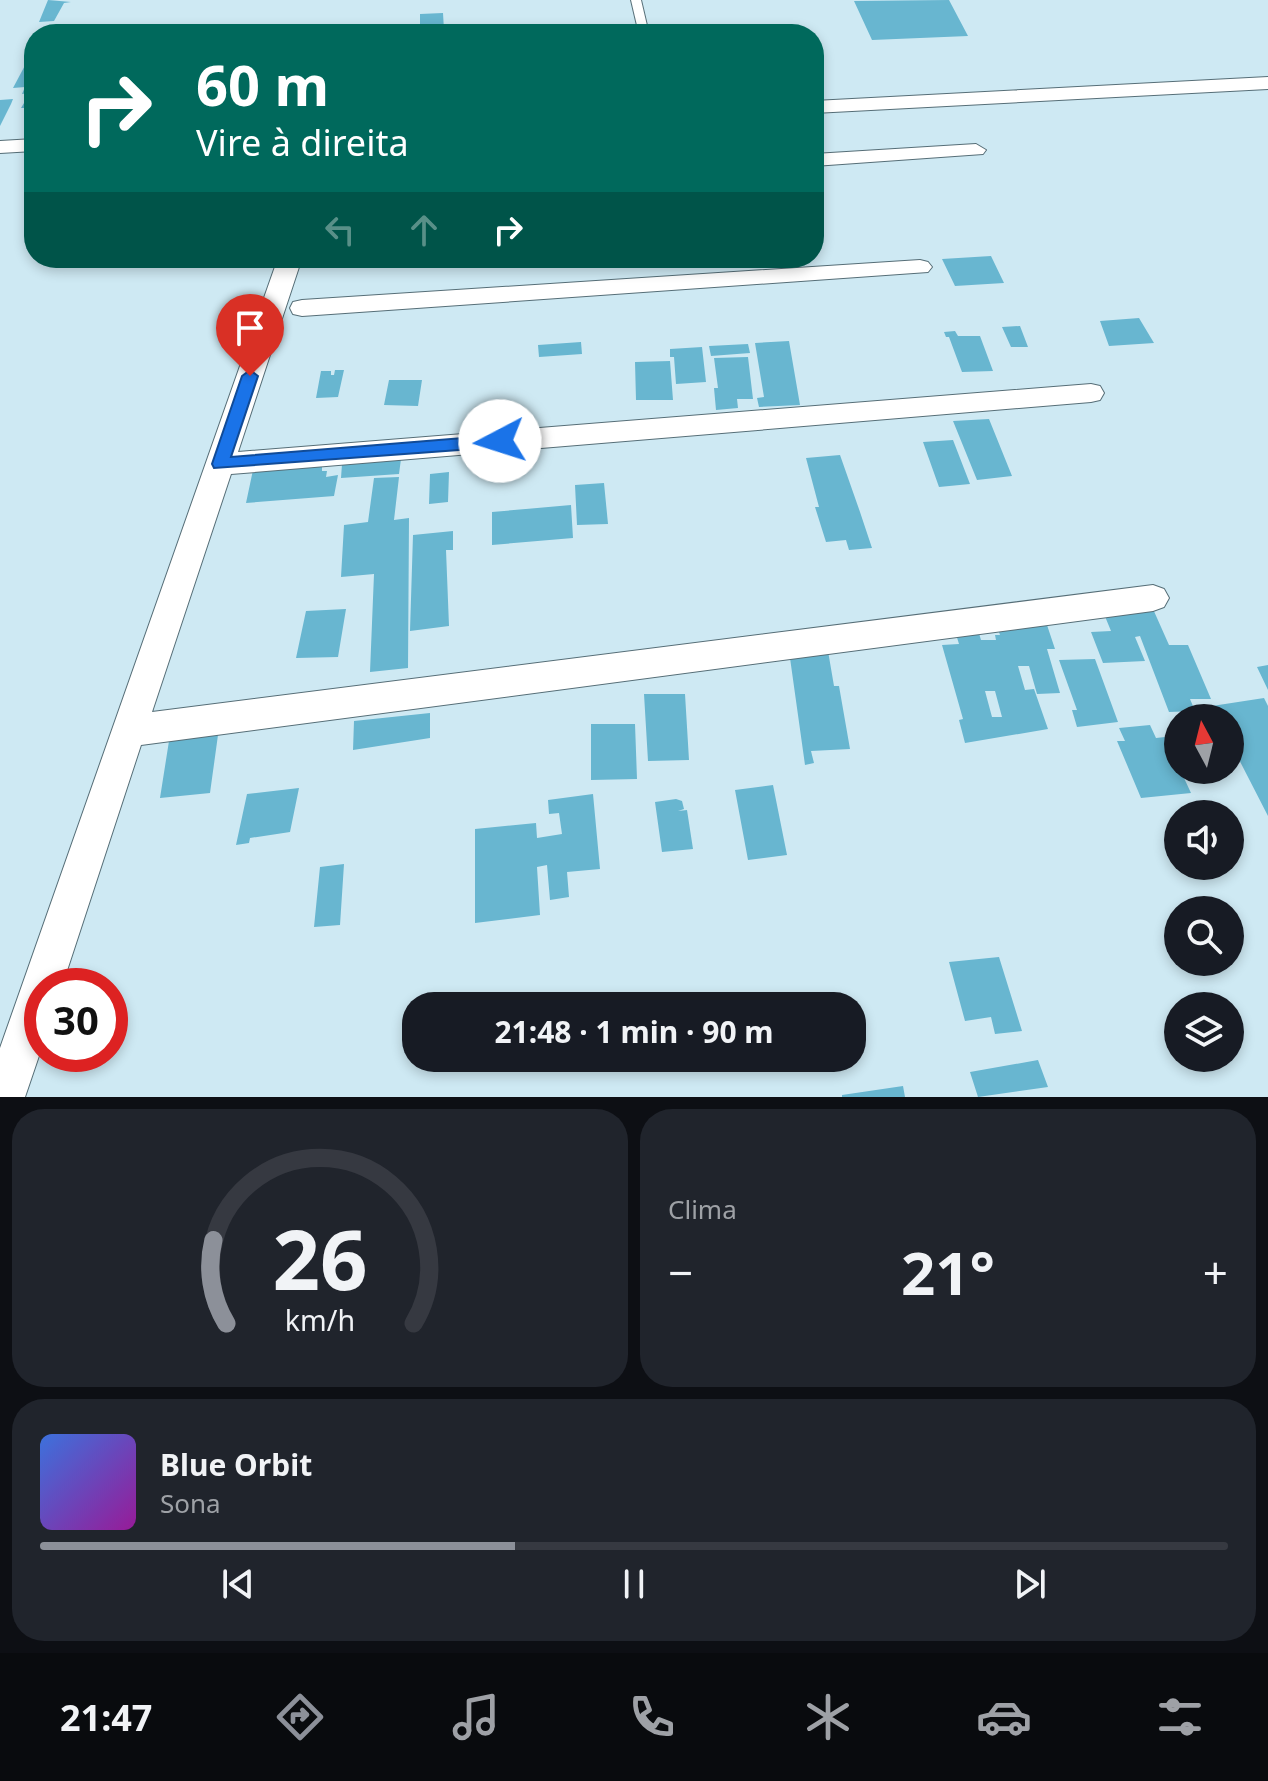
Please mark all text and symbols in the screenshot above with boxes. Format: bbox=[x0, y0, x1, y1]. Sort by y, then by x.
text: 60 m bbox=[196, 46, 329, 122]
icon: right bbox=[64, 56, 168, 160]
text: Vire à direita bbox=[196, 118, 409, 167]
icon: left bbox=[318, 208, 362, 252]
icon: ahead bbox=[402, 208, 446, 252]
icon: right bbox=[486, 208, 530, 252]
pin bbox=[216, 294, 284, 376]
icon: arrive bbox=[228, 306, 272, 350]
position arrow bbox=[458, 399, 542, 483]
north arrow bbox=[1164, 704, 1244, 784]
map controls bbox=[1164, 704, 1244, 1072]
button: sound bbox=[1164, 800, 1244, 880]
button: search bbox=[1164, 896, 1244, 976]
speed limit sign: 30 bbox=[24, 968, 128, 1072]
button: layers bbox=[1164, 992, 1244, 1072]
text: 21:48 · 1 min · 90 m bbox=[494, 1011, 774, 1052]
text: Clima bbox=[668, 1191, 737, 1227]
text: 26 bbox=[272, 1201, 368, 1314]
text: 21° bbox=[901, 1231, 995, 1313]
text: − bbox=[668, 1242, 693, 1302]
text: + bbox=[1203, 1242, 1228, 1302]
text: km/h bbox=[285, 1300, 355, 1339]
text: Blue Orbit bbox=[160, 1444, 312, 1485]
text: Sona bbox=[160, 1485, 221, 1521]
icon: previous bbox=[216, 1562, 260, 1606]
icon: pause bbox=[612, 1562, 656, 1606]
icon: next bbox=[1008, 1562, 1052, 1606]
icon: directions bbox=[272, 1689, 328, 1745]
icon: music bbox=[448, 1689, 504, 1745]
icon: phone bbox=[624, 1689, 680, 1745]
icon: climate bbox=[800, 1689, 856, 1745]
icon: car bbox=[976, 1689, 1032, 1745]
icon: filters bbox=[1152, 1689, 1208, 1745]
text: 21:47 bbox=[60, 1693, 152, 1742]

